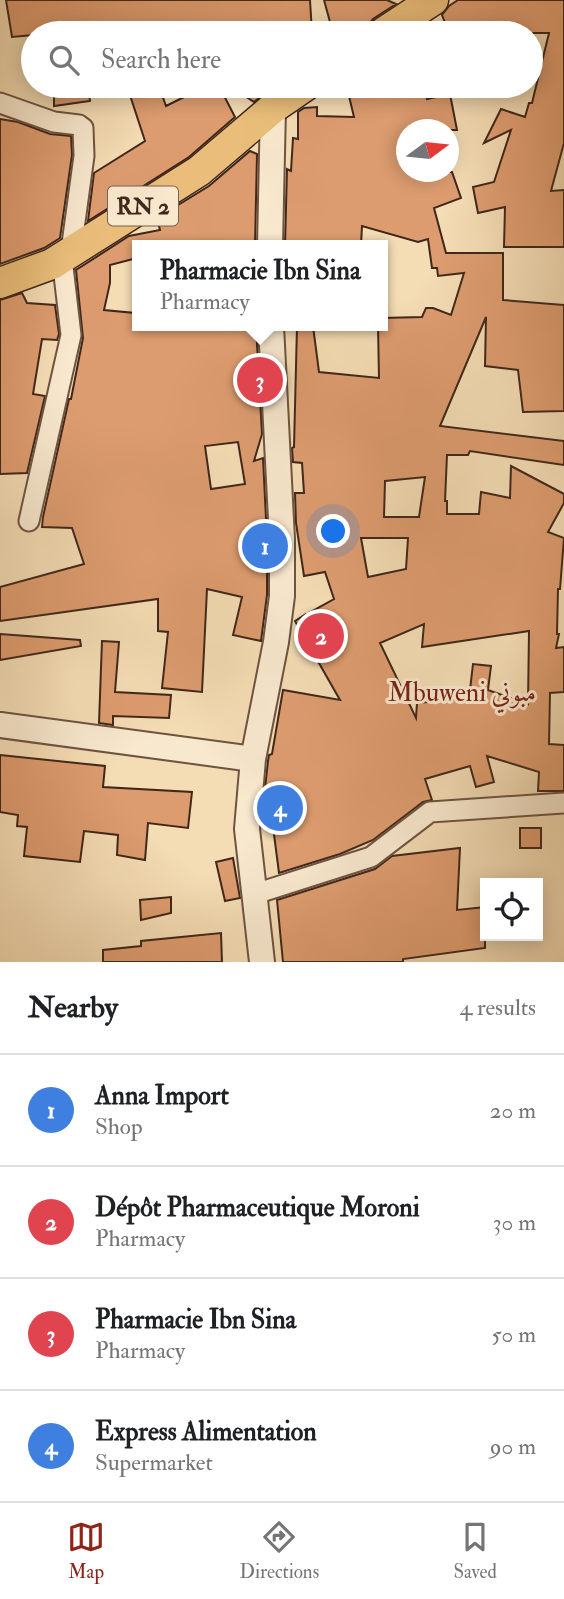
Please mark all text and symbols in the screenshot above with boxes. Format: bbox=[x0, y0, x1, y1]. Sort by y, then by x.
search box bbox=[21, 21, 543, 98]
icon: search bbox=[45, 41, 83, 79]
text: Search here bbox=[101, 44, 221, 76]
north arrow bbox=[396, 119, 459, 182]
road number: RN 2 bbox=[108, 186, 178, 226]
popup bbox=[132, 240, 388, 331]
text: Pharmacie Ibn Sina bbox=[159, 255, 361, 287]
text: Pharmacy bbox=[159, 287, 250, 316]
pin: 3 bbox=[237, 354, 283, 406]
your location bbox=[316, 514, 350, 548]
pin: 1 bbox=[242, 520, 288, 572]
pin: 2 bbox=[298, 610, 344, 662]
district label: Mbuweni مبوني bbox=[388, 677, 536, 714]
pin: 4 bbox=[257, 782, 303, 834]
map controls bbox=[480, 878, 543, 941]
button: locate bbox=[480, 878, 543, 941]
text: Nearby bbox=[28, 989, 118, 1026]
text: 4 results bbox=[460, 993, 536, 1022]
text: Anna Import bbox=[95, 1080, 229, 1112]
text: 1 bbox=[47, 1096, 55, 1125]
text: 20 m bbox=[490, 1096, 536, 1125]
text: Shop bbox=[95, 1112, 143, 1141]
text: Dépôt Pharmaceutique Moroni bbox=[95, 1192, 420, 1224]
text: 2 bbox=[45, 1208, 57, 1237]
text: 30 m bbox=[493, 1208, 536, 1237]
text: Pharmacy bbox=[95, 1224, 185, 1253]
text: Pharmacie Ibn Sina bbox=[95, 1304, 296, 1336]
text: 3 bbox=[47, 1320, 55, 1349]
text: 50 m bbox=[492, 1320, 536, 1349]
text: Pharmacy bbox=[95, 1336, 185, 1365]
text: Express Alimentation bbox=[95, 1416, 317, 1448]
text: 4 bbox=[45, 1432, 57, 1461]
text: 90 m bbox=[490, 1432, 536, 1461]
text: Supermarket bbox=[95, 1448, 213, 1477]
tab: Map bbox=[67, 1518, 105, 1584]
tab: Directions bbox=[239, 1518, 319, 1584]
tab: Saved bbox=[453, 1518, 497, 1584]

